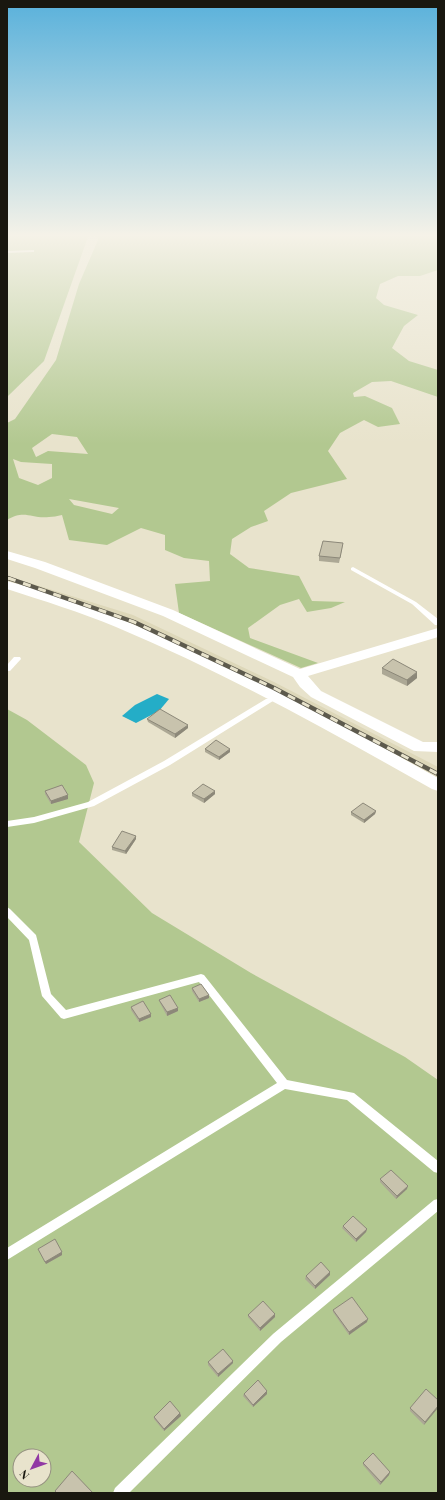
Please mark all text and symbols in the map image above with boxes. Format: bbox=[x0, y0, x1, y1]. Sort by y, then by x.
north arrow bbox=[12, 1448, 52, 1488]
text: N bbox=[16, 1467, 32, 1483]

